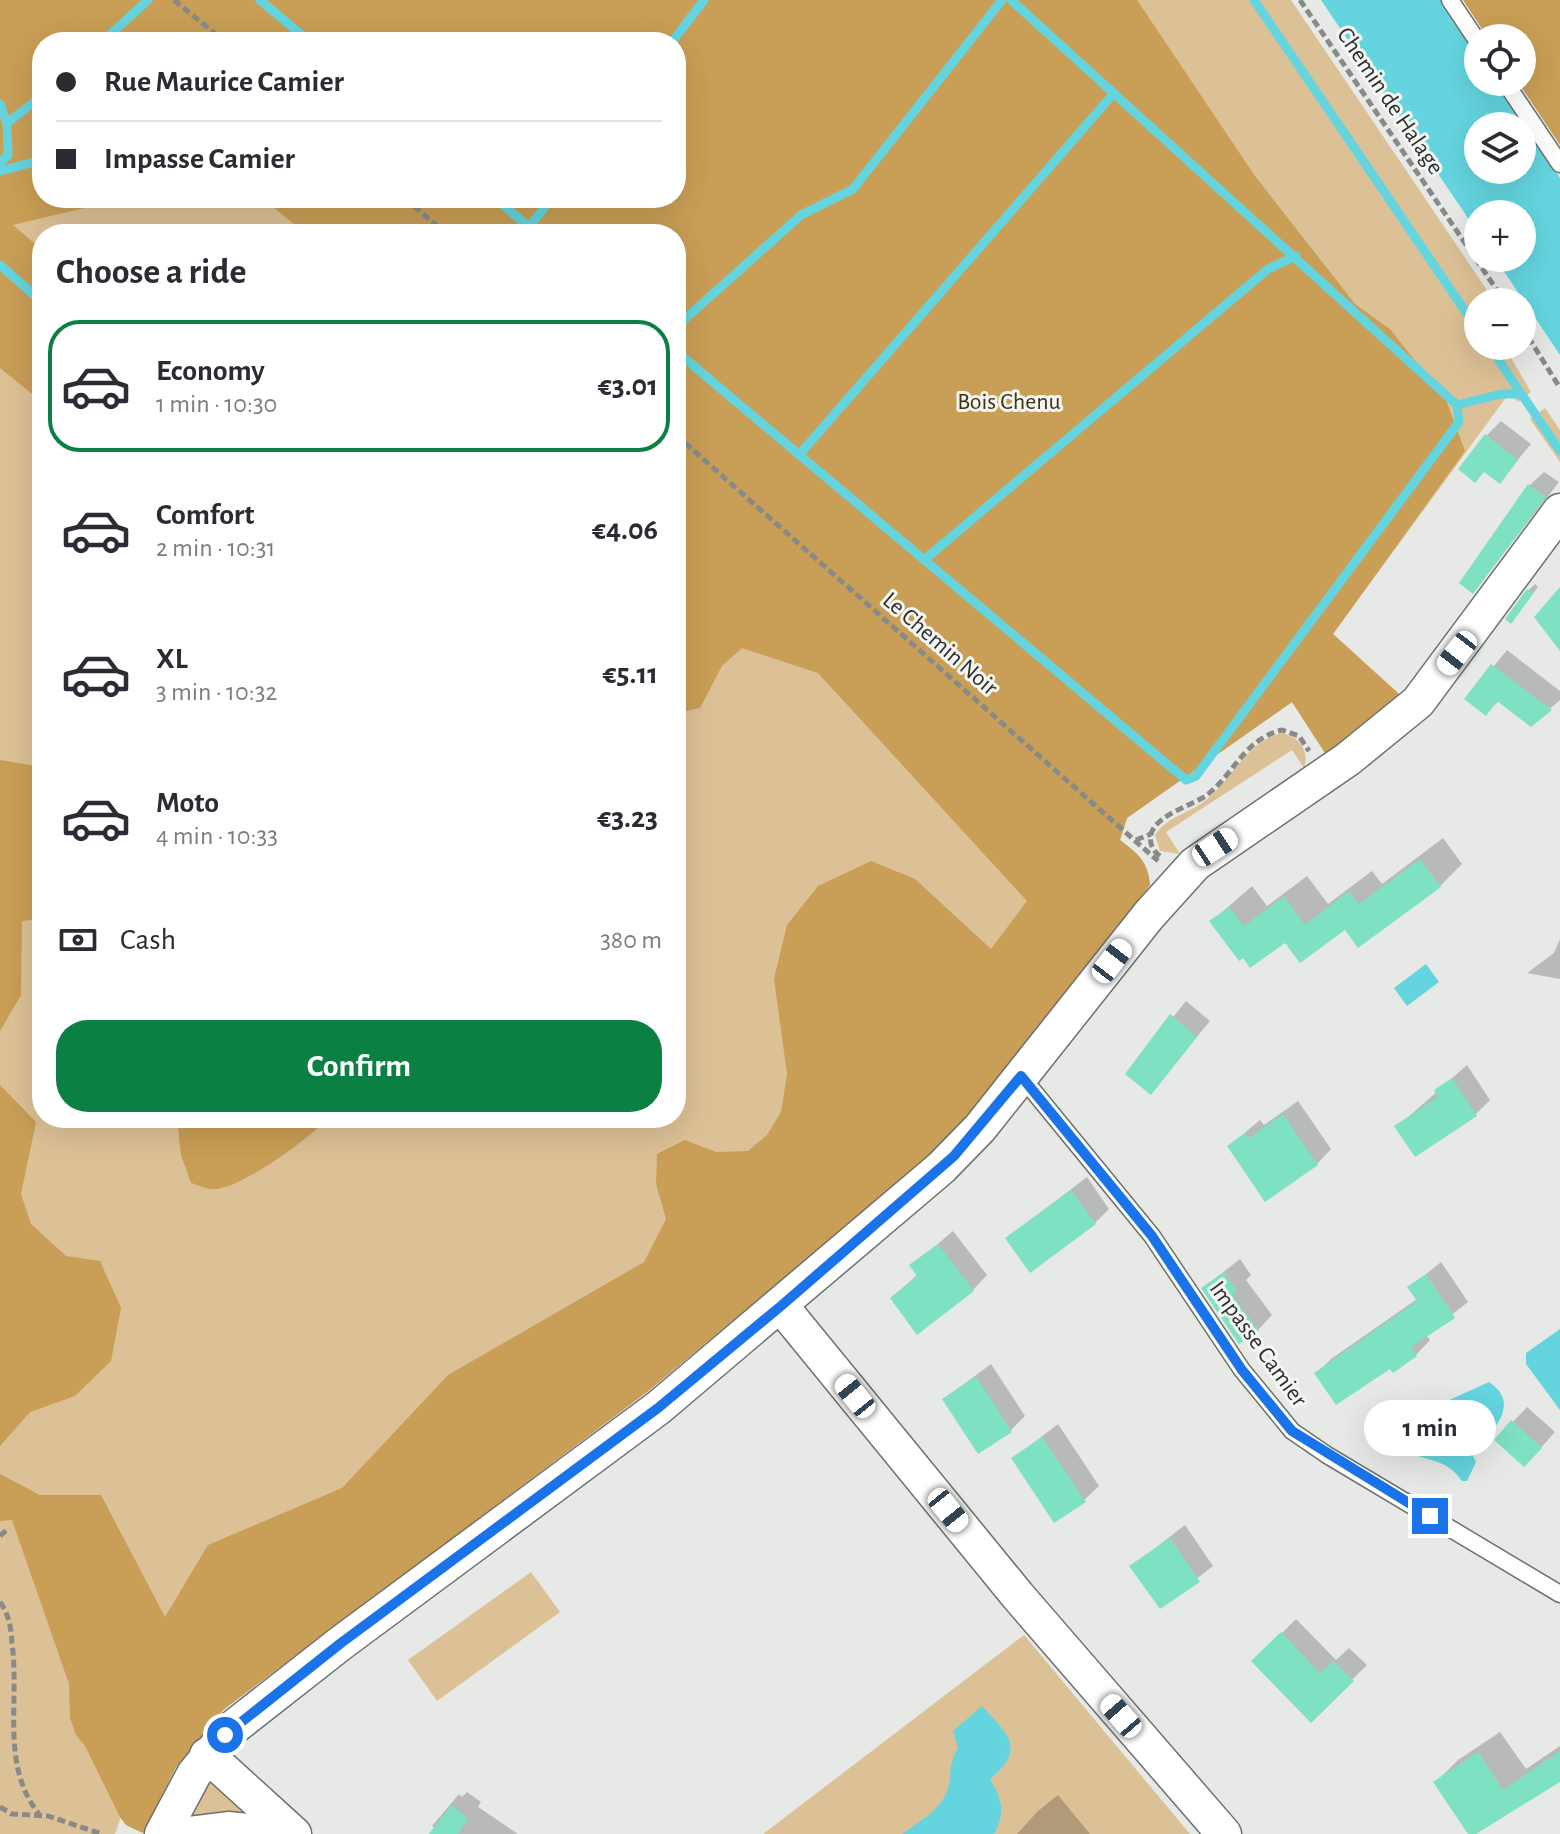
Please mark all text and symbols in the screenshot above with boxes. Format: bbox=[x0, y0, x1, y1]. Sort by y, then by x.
street label: Chemin de Halage bbox=[1332, 23, 1448, 179]
map controls bbox=[1464, 24, 1536, 360]
button: locate bbox=[1464, 24, 1536, 96]
text: Rue Maurice Camier bbox=[104, 67, 344, 97]
button: layers bbox=[1464, 112, 1536, 184]
text: Impasse Camier bbox=[104, 144, 295, 174]
button: + bbox=[1464, 200, 1536, 272]
text: Choose a ride bbox=[56, 254, 246, 290]
button: − bbox=[1464, 288, 1536, 360]
icon: car bbox=[60, 350, 132, 422]
text: Economy bbox=[156, 356, 265, 386]
text: €3.01 bbox=[598, 371, 658, 401]
park label: Bois Chenu bbox=[957, 390, 1061, 414]
text: 1 min · 10:30 bbox=[156, 391, 277, 417]
icon: car bbox=[60, 494, 132, 566]
text: Comfort bbox=[156, 500, 255, 530]
text: €4.06 bbox=[592, 515, 658, 545]
text: 2 min · 10:31 bbox=[156, 535, 275, 561]
street label: Le Chemin Noir bbox=[878, 588, 1002, 700]
car bbox=[1433, 627, 1481, 679]
icon: car bbox=[60, 638, 132, 710]
text: XL bbox=[156, 644, 188, 674]
text: €5.11 bbox=[603, 659, 658, 689]
text: 3 min · 10:32 bbox=[156, 679, 277, 705]
icon: car bbox=[60, 782, 132, 854]
text: Moto bbox=[156, 788, 219, 818]
text: €3.23 bbox=[597, 803, 658, 833]
text: 4 min · 10:33 bbox=[156, 823, 278, 849]
car bbox=[1188, 824, 1242, 870]
icon: cash bbox=[56, 918, 100, 962]
text: Cash bbox=[120, 925, 176, 955]
text: 380 m bbox=[600, 927, 662, 953]
car bbox=[1088, 935, 1136, 987]
button: Confirm bbox=[56, 1020, 662, 1112]
street label: Impasse Camier bbox=[1205, 1277, 1312, 1411]
car bbox=[831, 1370, 879, 1422]
callout: 1 min bbox=[1364, 1400, 1496, 1456]
text: 1 min bbox=[1403, 1415, 1457, 1441]
car bbox=[924, 1484, 972, 1536]
route end bbox=[1412, 1498, 1448, 1534]
car bbox=[1096, 1690, 1146, 1742]
route start bbox=[207, 1717, 243, 1753]

